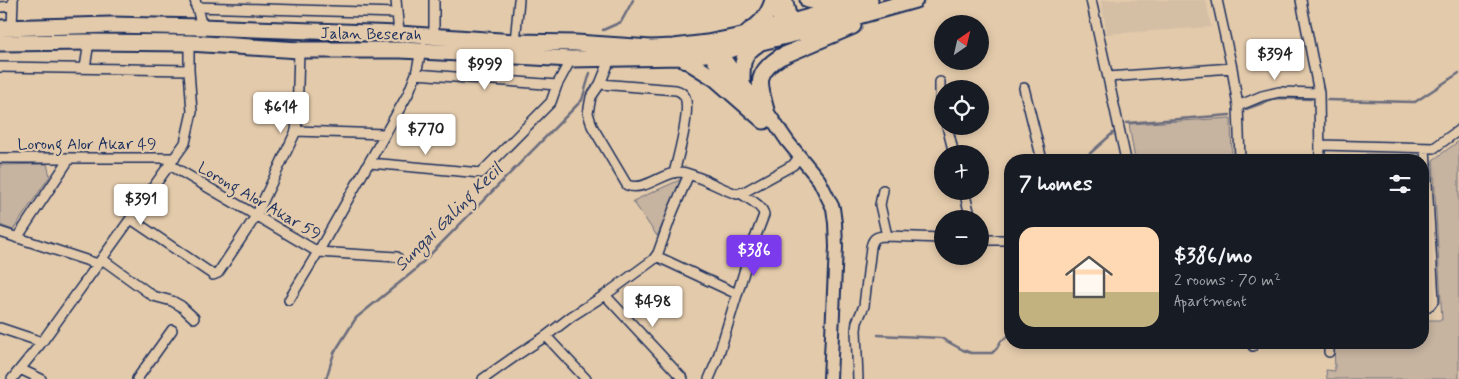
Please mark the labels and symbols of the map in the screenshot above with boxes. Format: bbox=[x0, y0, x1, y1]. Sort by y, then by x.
north arrow bbox=[934, 15, 989, 70]
street label: Jalan Beserah bbox=[320, 23, 422, 46]
pin: $394 bbox=[1245, 38, 1305, 81]
pin: $999 bbox=[455, 48, 515, 91]
pin: $614 bbox=[251, 92, 311, 134]
pin: $770 bbox=[396, 114, 456, 156]
street label: Lorong Alor Akar 49 bbox=[18, 134, 156, 156]
street label: Lorong Alor Akar 59 bbox=[193, 157, 325, 246]
water label: Sungai Galing Kecil bbox=[389, 157, 511, 278]
pin: $391 bbox=[111, 184, 171, 226]
pin: $386 bbox=[724, 234, 784, 277]
pin: $498 bbox=[623, 286, 683, 328]

